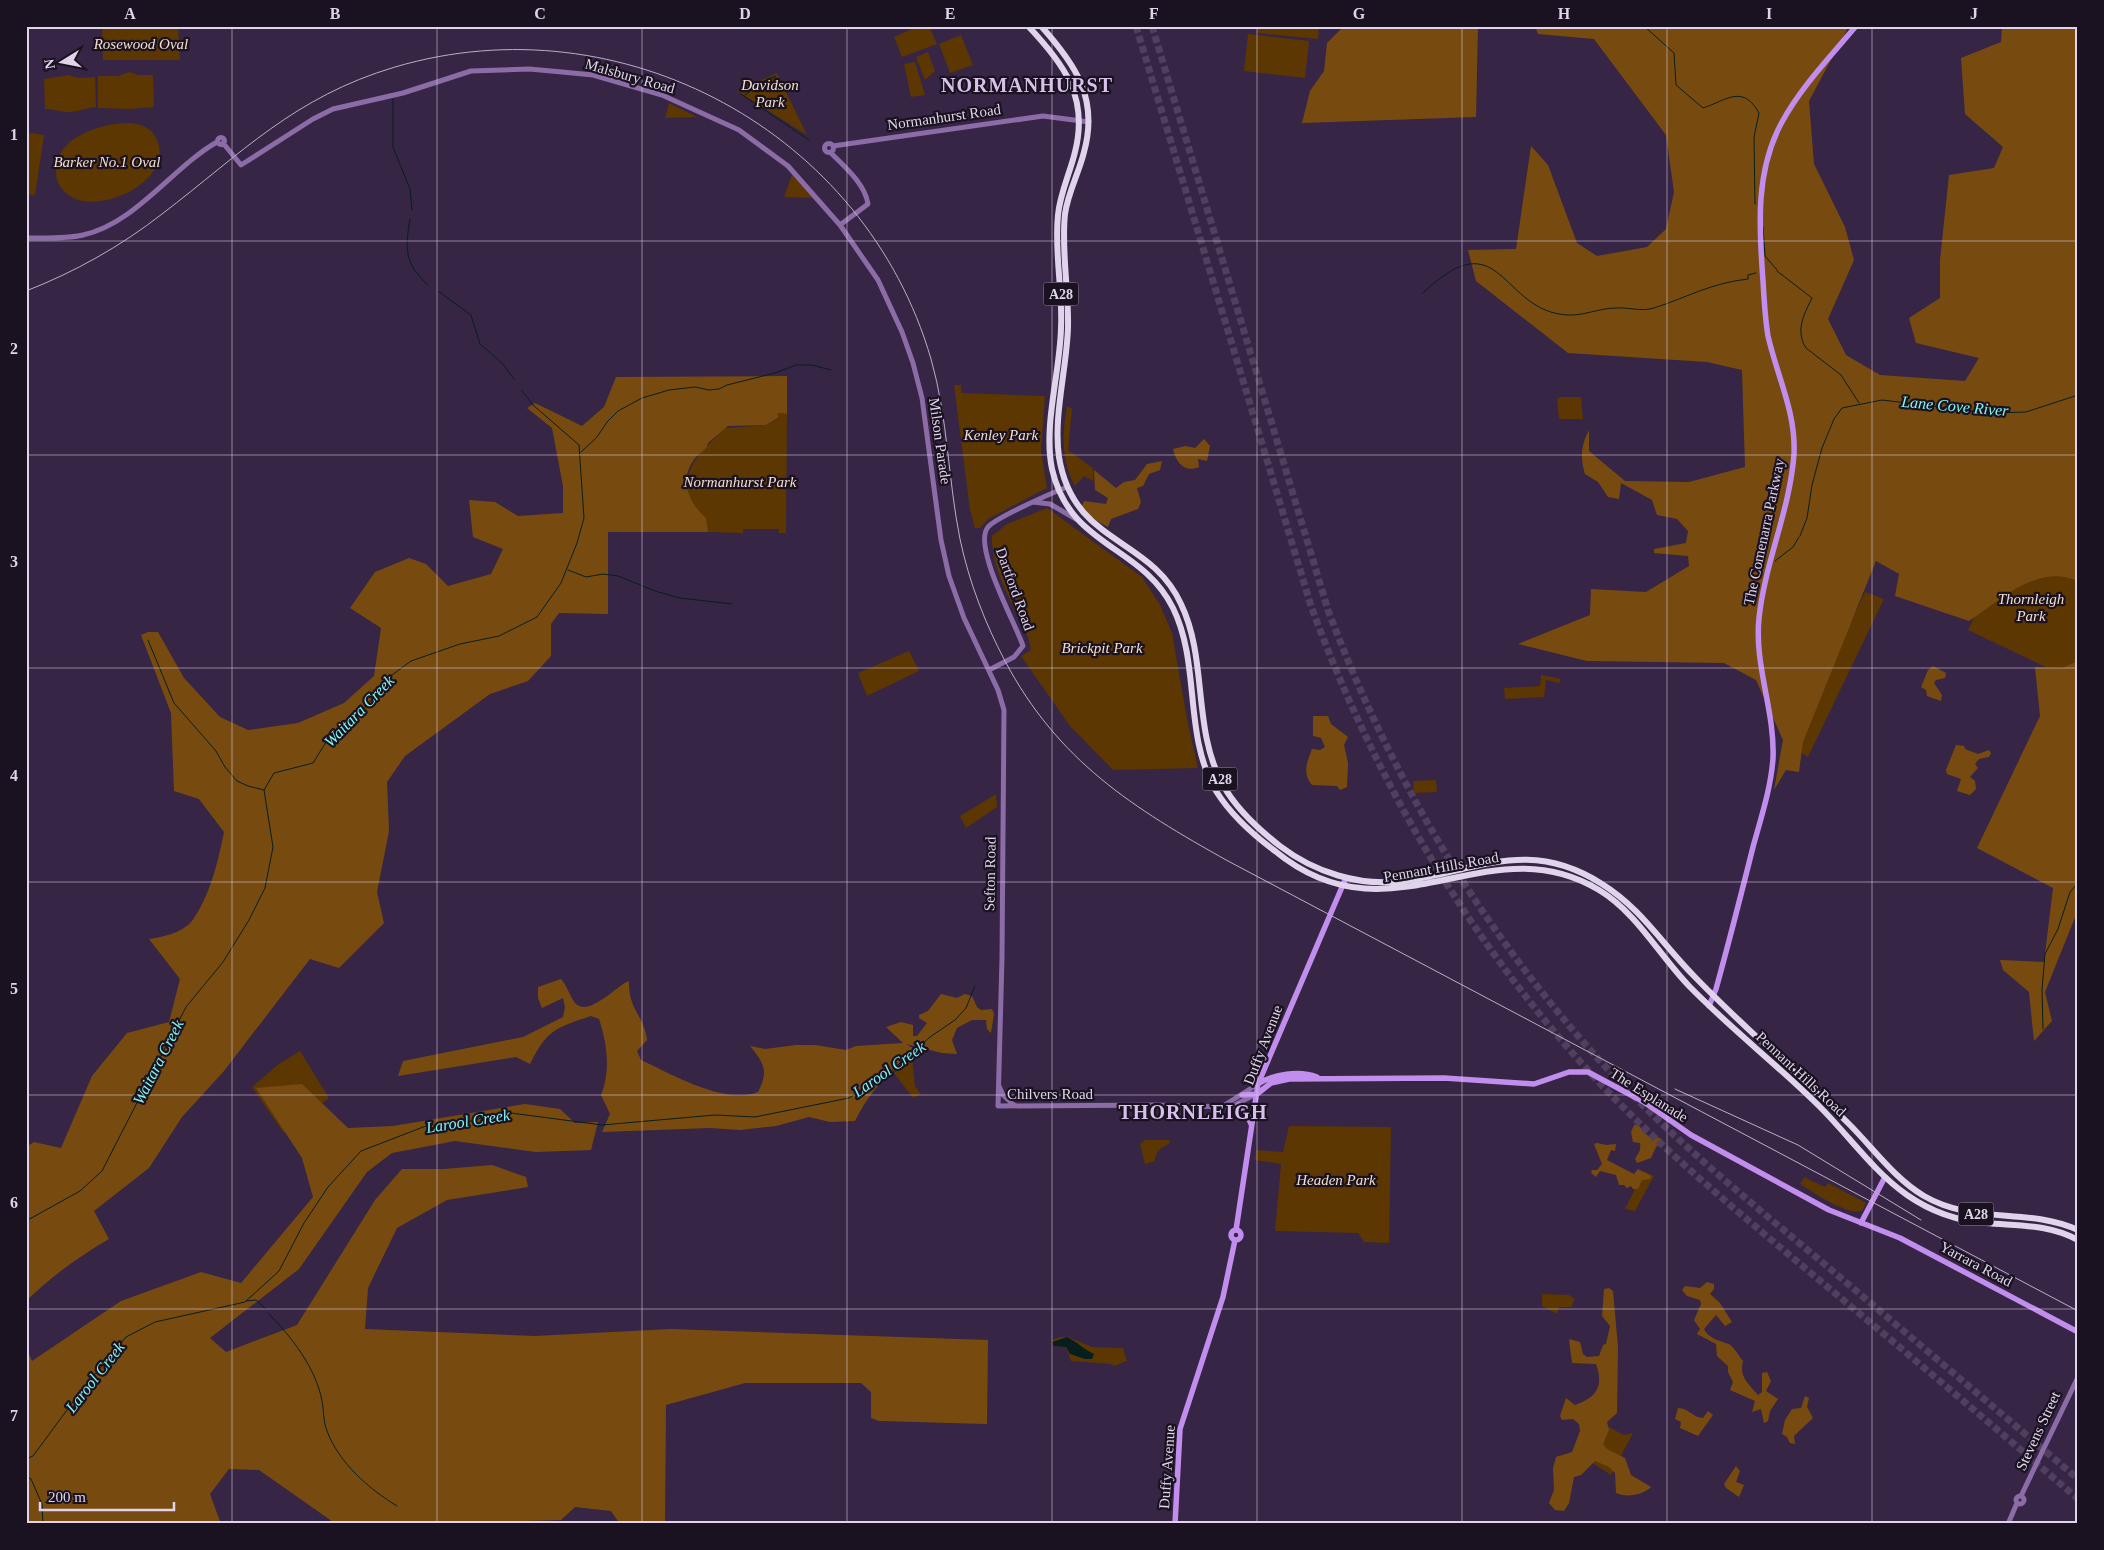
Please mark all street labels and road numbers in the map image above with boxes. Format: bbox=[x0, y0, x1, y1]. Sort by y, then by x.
street label: Malsbury Road bbox=[583, 56, 677, 97]
street label: Normanhurst Road bbox=[886, 101, 1002, 133]
road number: A28 bbox=[1044, 282, 1078, 306]
street label: Milson Parade bbox=[926, 397, 954, 486]
street label: The Comenarra Parkway bbox=[1741, 457, 1788, 607]
street label: Dartford Road bbox=[993, 545, 1038, 633]
road number: A28 bbox=[1202, 768, 1238, 791]
street label: Sefton Road bbox=[981, 836, 999, 911]
street label: Pennant Hills Road bbox=[1382, 849, 1500, 885]
street label: Duffy Avenue bbox=[1240, 1003, 1286, 1087]
street label: Pennant Hills Road bbox=[1753, 1028, 1849, 1120]
street label: The Esplanade bbox=[1607, 1065, 1691, 1125]
street label: Chilvers Road bbox=[1007, 1086, 1094, 1102]
road number: A28 bbox=[1958, 1202, 1994, 1226]
street label: Yarrara Road bbox=[1937, 1238, 2015, 1290]
street label: Stevens Street bbox=[2013, 1388, 2064, 1473]
street label: Duffy Avenue bbox=[1156, 1424, 1178, 1509]

